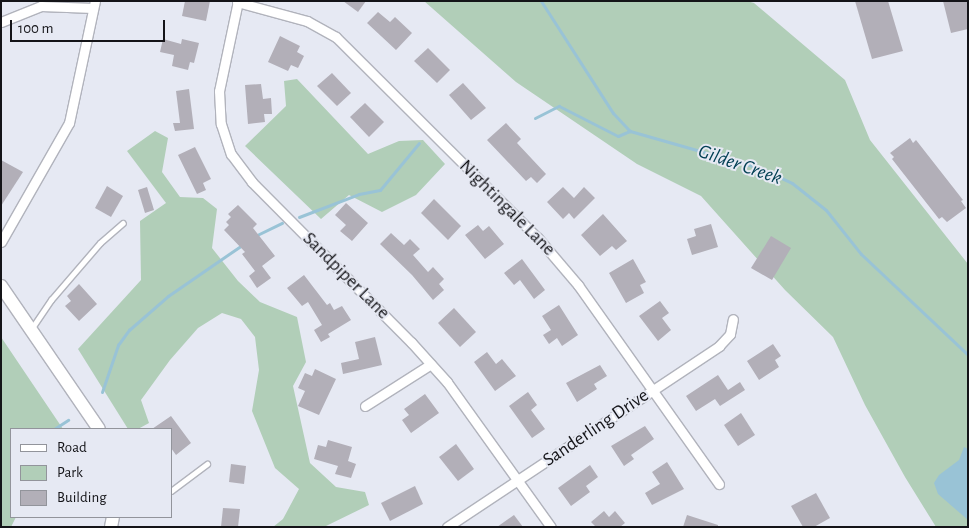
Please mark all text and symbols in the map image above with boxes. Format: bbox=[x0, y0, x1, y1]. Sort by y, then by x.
scale bar bbox=[12, 10, 168, 42]
text: 100 m bbox=[18, 21, 53, 36]
water label: Gilder Creek bbox=[695, 139, 785, 191]
street label: Nightingale Lane bbox=[454, 155, 560, 261]
street label: Sandpiper Lane bbox=[298, 228, 394, 324]
street label: Sanderling Drive bbox=[539, 384, 653, 472]
legend bbox=[10, 428, 172, 518]
text: Road bbox=[57, 440, 87, 455]
text: Park bbox=[57, 465, 83, 480]
text: Building bbox=[57, 490, 107, 505]

